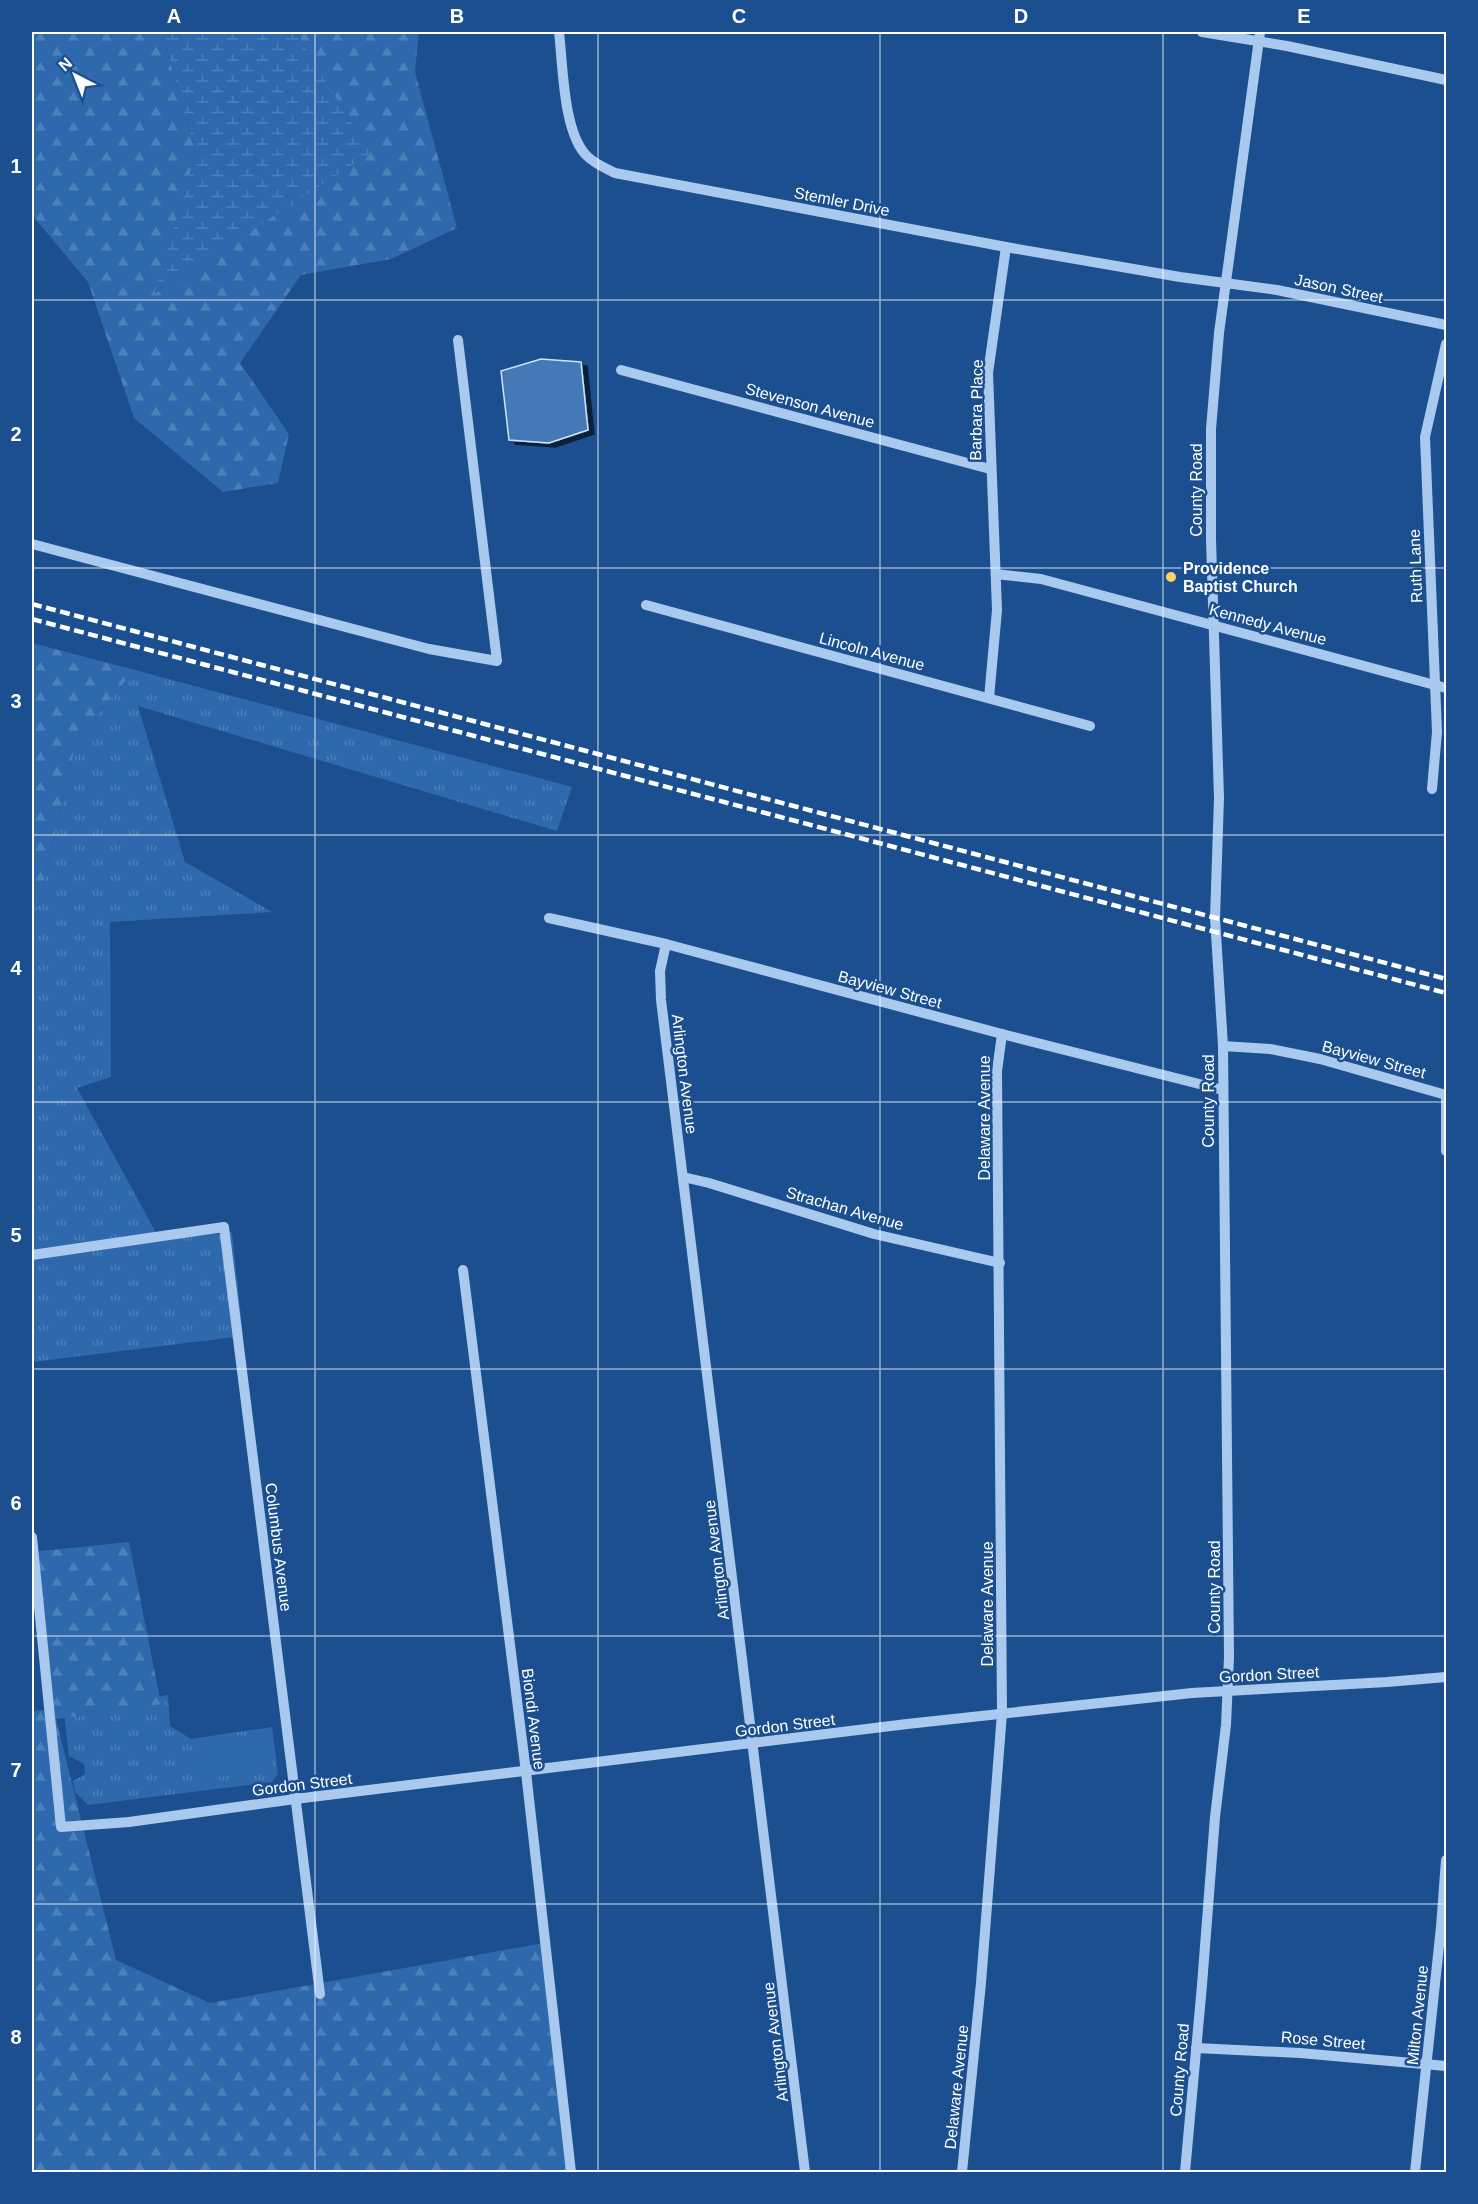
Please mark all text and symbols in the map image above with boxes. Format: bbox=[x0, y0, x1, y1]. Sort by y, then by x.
text: A bbox=[167, 5, 181, 27]
text: B bbox=[450, 5, 464, 27]
text: C bbox=[732, 5, 746, 27]
text: D bbox=[1014, 5, 1028, 27]
text: E bbox=[1297, 5, 1311, 27]
north arrow bbox=[45, 45, 105, 105]
text: N bbox=[55, 54, 75, 74]
text: 1 bbox=[10, 155, 22, 177]
street label: Stemler Drive bbox=[793, 184, 891, 219]
street label: Jason Street bbox=[1293, 271, 1385, 306]
street label: Barbara Place bbox=[967, 359, 986, 461]
street label: Stevenson Avenue bbox=[743, 380, 876, 431]
text: 2 bbox=[10, 423, 22, 445]
street label: County Road bbox=[1188, 443, 1205, 537]
street label: Ruth Lane bbox=[1406, 529, 1425, 603]
place label: Providence Baptist Church bbox=[1183, 560, 1298, 595]
marker: Providence Baptist Church bbox=[1164, 570, 1178, 584]
street label: Kennedy Avenue bbox=[1207, 601, 1328, 648]
street label: Lincoln Avenue bbox=[817, 629, 926, 674]
text: 3 bbox=[10, 690, 22, 712]
text: 4 bbox=[10, 957, 22, 979]
street label: Bayview Street bbox=[836, 967, 944, 1012]
street label: Arlington Avenue bbox=[669, 1013, 700, 1135]
street label: Bayview Street bbox=[1320, 1037, 1428, 1082]
street label: County Road bbox=[1200, 1054, 1217, 1148]
street label: Delaware Avenue bbox=[976, 1055, 993, 1181]
street label: Strachan Avenue bbox=[784, 1184, 906, 1233]
text: 5 bbox=[10, 1224, 22, 1246]
street label: Columbus Avenue bbox=[262, 1482, 295, 1612]
text: 6 bbox=[10, 1492, 22, 1514]
street label: Arlington Avenue bbox=[701, 1499, 732, 1621]
street label: County Road bbox=[1206, 1540, 1223, 1634]
street label: Delaware Avenue bbox=[979, 1541, 996, 1667]
street label: Gordon Street bbox=[1218, 1663, 1320, 1686]
street label: Biondi Avenue bbox=[519, 1667, 548, 1771]
street label: Gordon Street bbox=[734, 1711, 837, 1740]
text: 7 bbox=[10, 1759, 22, 1781]
street label: Gordon Street bbox=[251, 1770, 354, 1799]
street label: Milton Avenue bbox=[1404, 1964, 1431, 2066]
street label: Arlington Avenue bbox=[760, 1981, 791, 2103]
street label: County Road bbox=[1167, 2023, 1192, 2117]
street label: Delaware Avenue bbox=[942, 2024, 972, 2150]
text: 8 bbox=[10, 2026, 22, 2048]
street label: Rose Street bbox=[1280, 2028, 1366, 2053]

